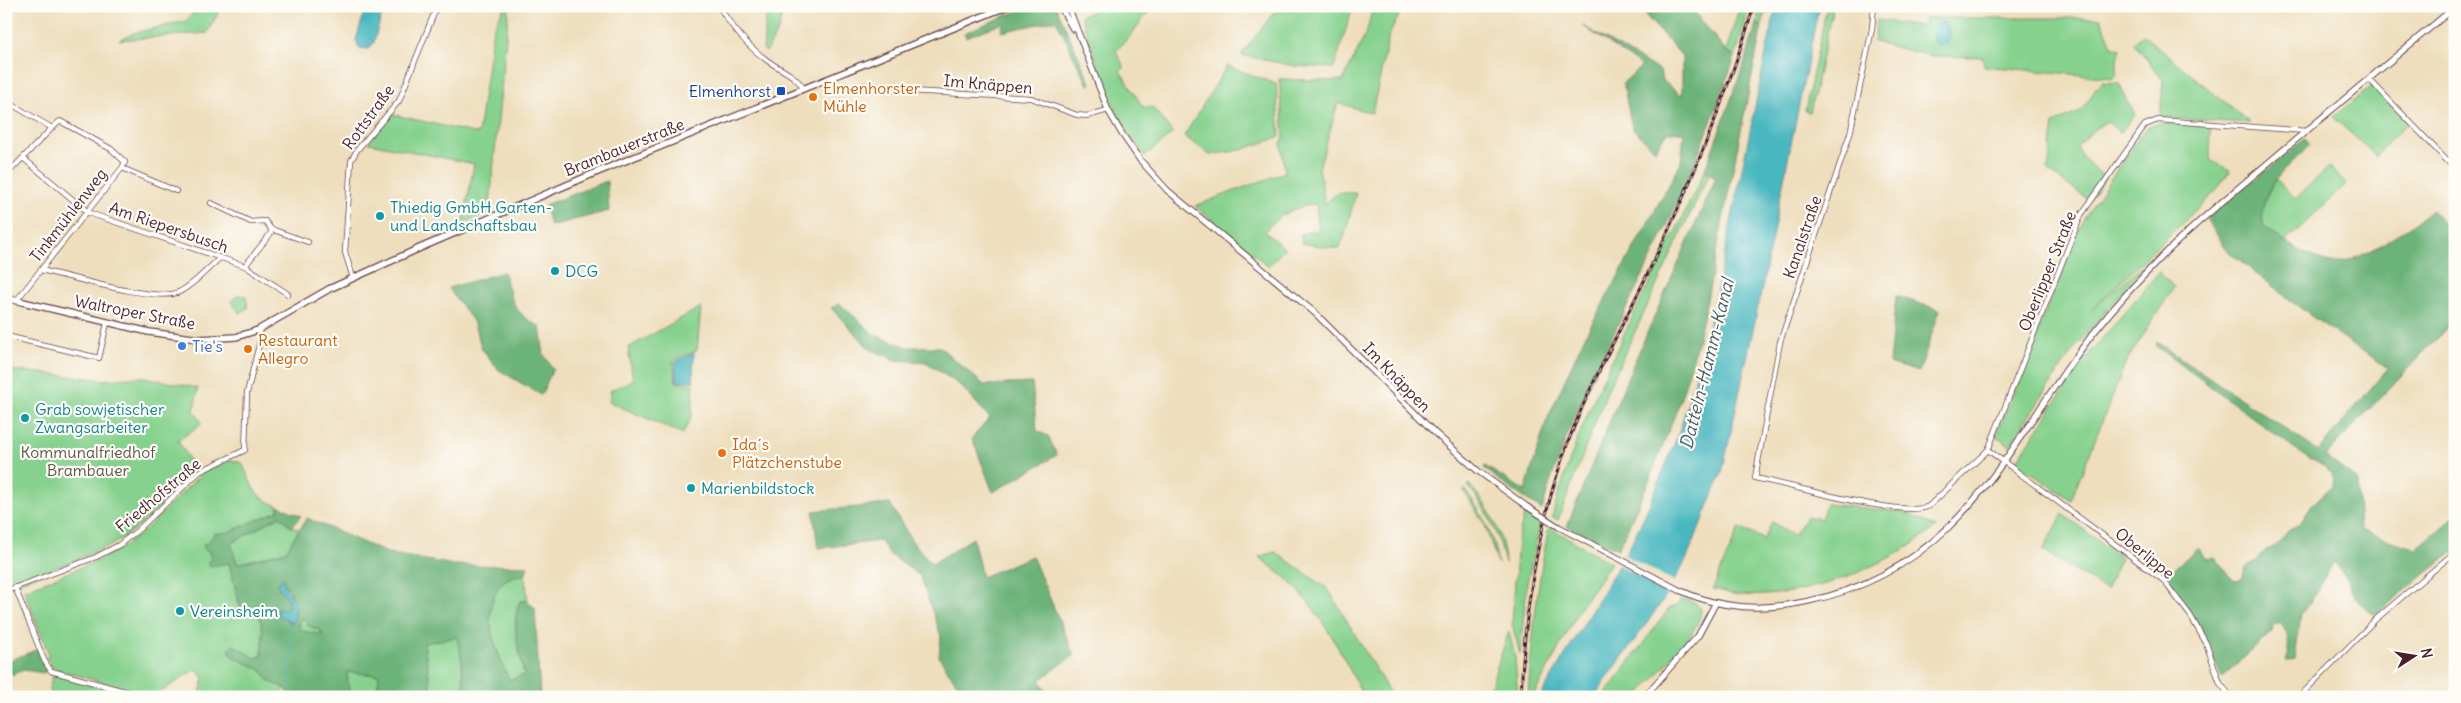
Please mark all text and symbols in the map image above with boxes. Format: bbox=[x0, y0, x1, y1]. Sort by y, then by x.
street label: Im Knäppen bbox=[943, 70, 1033, 98]
place label: Elmenhorster Mühle bbox=[823, 78, 921, 116]
street label: Rottstraße bbox=[338, 81, 398, 153]
place label: Elmenhorst bbox=[689, 81, 772, 101]
marker: Elmenhorst bbox=[775, 85, 787, 97]
marker: Elmenhorster Mühle bbox=[807, 91, 819, 103]
street label: Brambauerstraße bbox=[561, 114, 687, 180]
street label: Tinkmühlenweg bbox=[25, 164, 111, 266]
street label: Kanalstraße bbox=[1778, 193, 1826, 281]
street label: Am Riepersbusch bbox=[107, 197, 231, 257]
place label: Thiedig GmbH Garten- und Landschaftsbau bbox=[390, 197, 552, 235]
street label: Oberlipper Straße bbox=[2014, 208, 2080, 334]
marker: Thiedig GmbH Garten- und Landschaftsbau bbox=[374, 210, 386, 222]
place label: DCG bbox=[565, 261, 598, 281]
marker: DCG bbox=[549, 265, 561, 277]
water label: Datteln-Hamm-Kanal bbox=[1674, 273, 1740, 452]
street label: Waltroper Straße bbox=[73, 291, 197, 333]
place label: Restaurant Allegro bbox=[258, 330, 338, 368]
place label: Tie's bbox=[192, 336, 223, 356]
street label: Im Knäppen bbox=[1359, 338, 1435, 416]
marker: Tie's bbox=[176, 340, 188, 352]
marker: Restaurant Allegro bbox=[242, 343, 254, 355]
place label: Grab sowjetischer Zwangsarbeiter bbox=[35, 399, 165, 437]
marker: Grab sowjetischer Zwangsarbeiter bbox=[19, 412, 31, 424]
place label: Ida´s Plätzchenstube bbox=[732, 434, 842, 472]
park label: Kommunalfriedhof Brambauer bbox=[21, 442, 156, 480]
marker: Ida´s Plätzchenstube bbox=[716, 447, 728, 459]
street label: Friedhofstraße bbox=[111, 453, 205, 537]
place label: Marienbildstock bbox=[701, 478, 814, 498]
marker: Marienbildstock bbox=[685, 482, 697, 494]
street label: Oberlippe bbox=[2111, 523, 2179, 583]
place label: Vereinsheim bbox=[190, 601, 278, 621]
marker: Vereinsheim bbox=[174, 605, 186, 617]
north arrow bbox=[2388, 630, 2438, 680]
text: N bbox=[2417, 647, 2437, 660]

